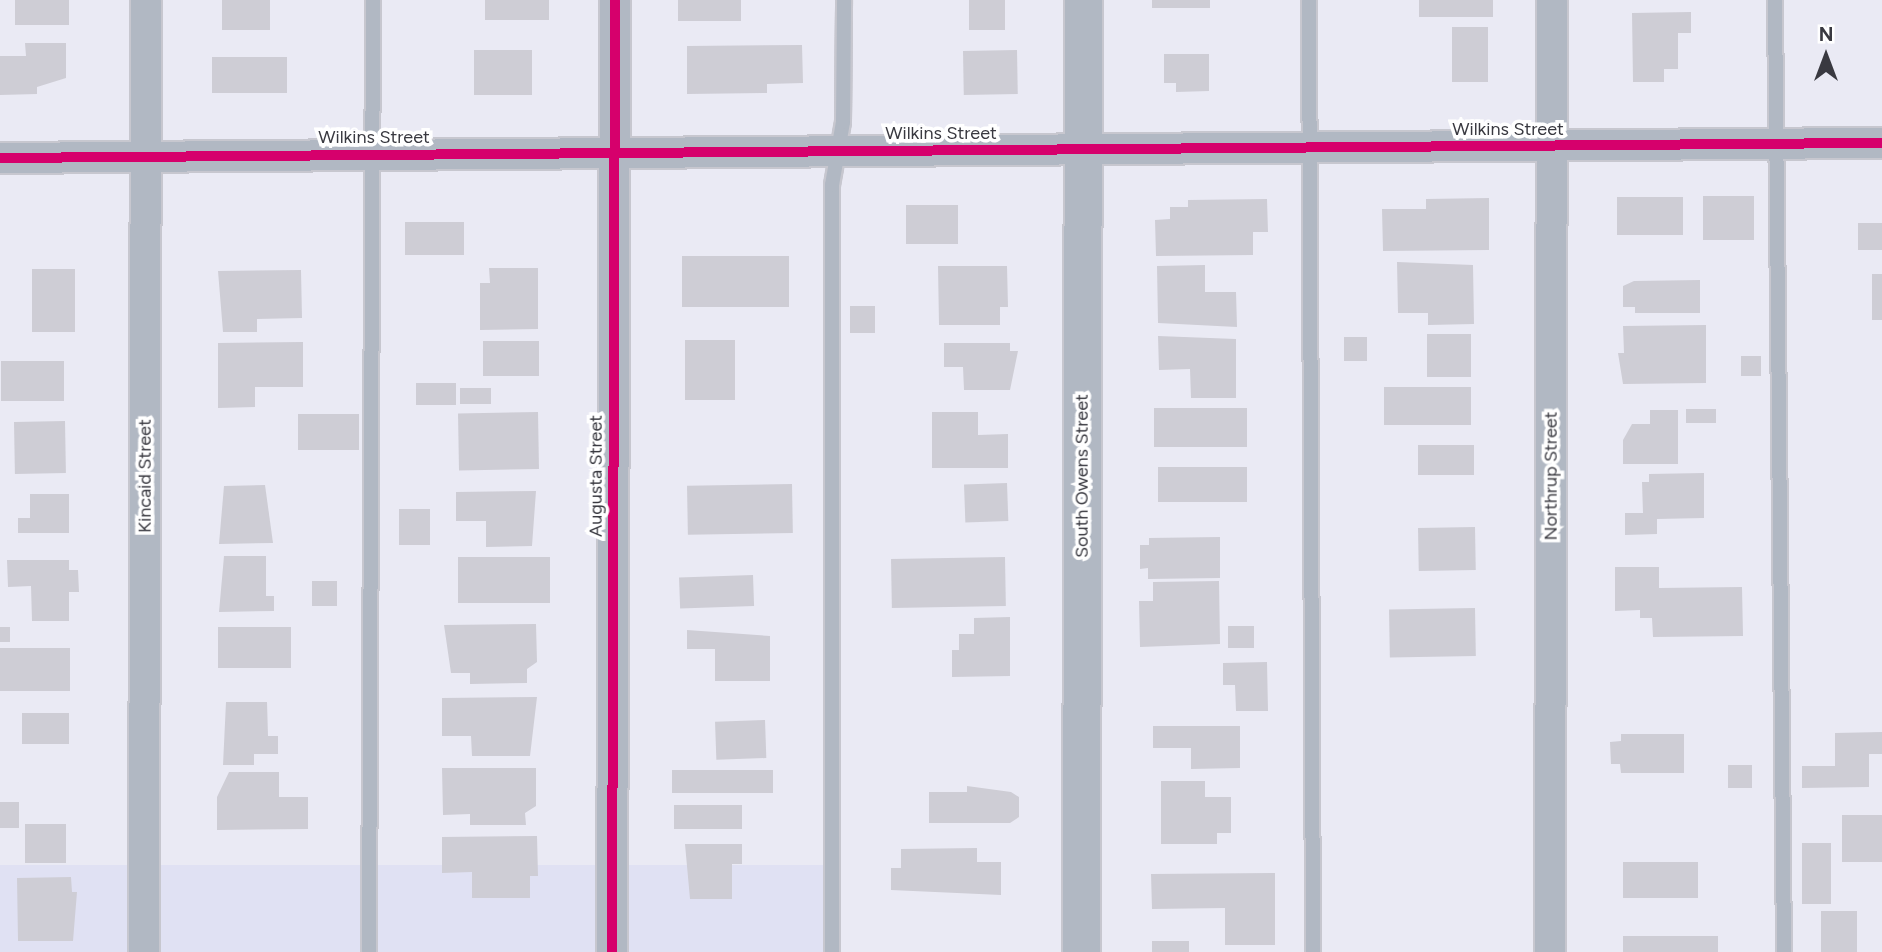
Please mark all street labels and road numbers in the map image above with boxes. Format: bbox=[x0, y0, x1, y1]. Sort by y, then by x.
street label: Wilkins Street bbox=[1452, 118, 1564, 140]
street label: Wilkins Street bbox=[885, 122, 997, 144]
street label: Wilkins Street bbox=[318, 126, 430, 148]
street label: South Owens Street bbox=[1071, 394, 1093, 558]
street label: Northrup Street bbox=[1540, 412, 1562, 540]
street label: Augusta Street bbox=[585, 415, 607, 537]
street label: Kincaid Street bbox=[134, 419, 156, 533]

